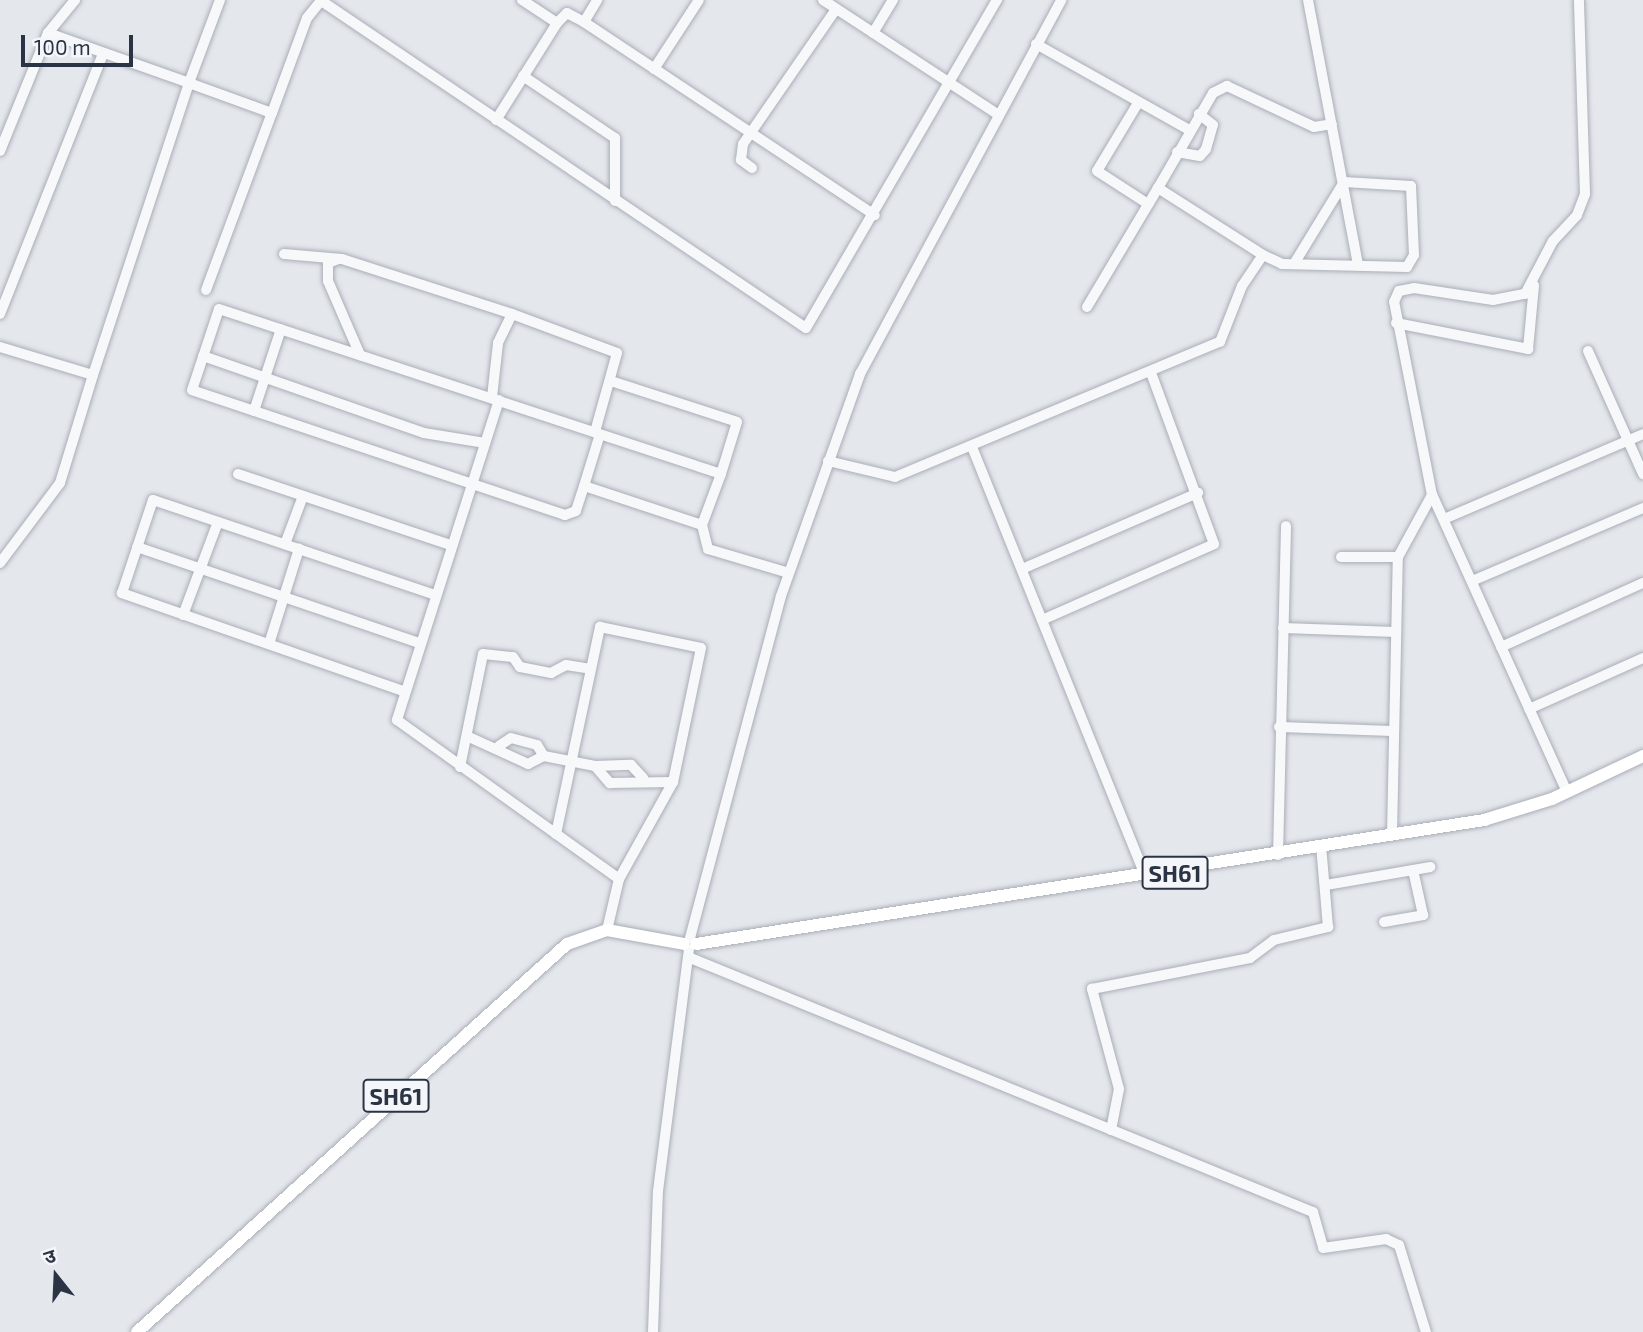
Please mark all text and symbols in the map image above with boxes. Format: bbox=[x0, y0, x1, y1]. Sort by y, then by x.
scale bar bbox=[24, 21, 136, 65]
text: 100 m bbox=[34, 34, 91, 59]
road number: SH61 bbox=[1140, 853, 1210, 892]
road number: SH61 bbox=[361, 1077, 431, 1116]
north arrow bbox=[21, 1241, 91, 1311]
text: उ bbox=[41, 1243, 58, 1268]

